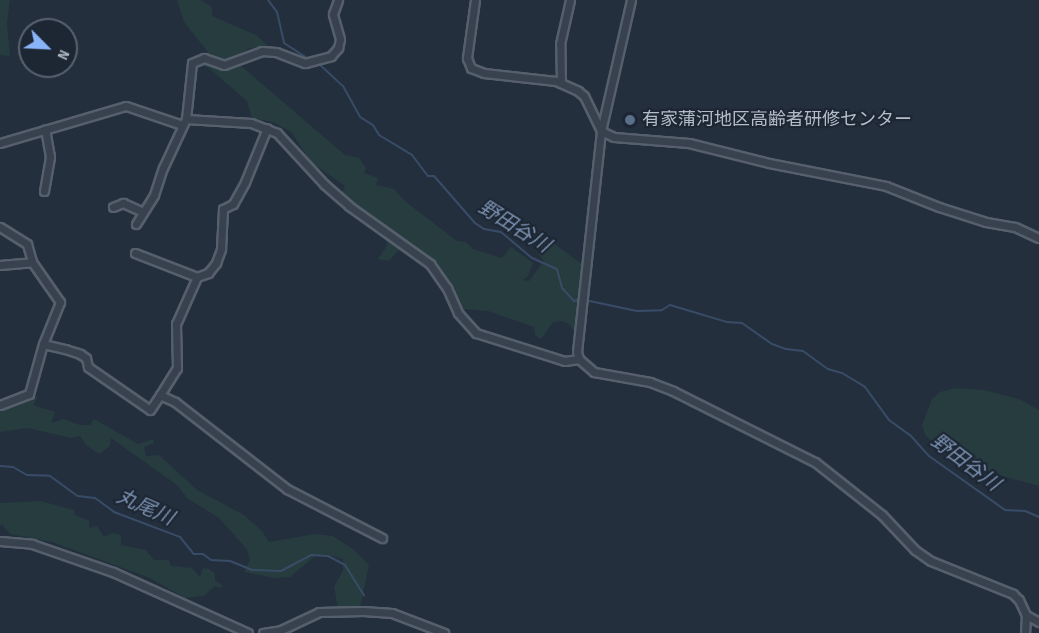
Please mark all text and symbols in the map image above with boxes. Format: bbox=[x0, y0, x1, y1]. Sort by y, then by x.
north arrow bbox=[18, 18, 78, 78]
text: N bbox=[53, 47, 73, 62]
place label: 有家蒲河地区高齢者研修センター bbox=[642, 109, 912, 131]
marker: 有家蒲河地区高齢者研修センター bbox=[623, 113, 637, 127]
water label: 野田谷川 bbox=[474, 196, 554, 258]
water label: 野田谷川 bbox=[926, 429, 1004, 497]
water label: 丸尾川 bbox=[113, 485, 177, 531]

